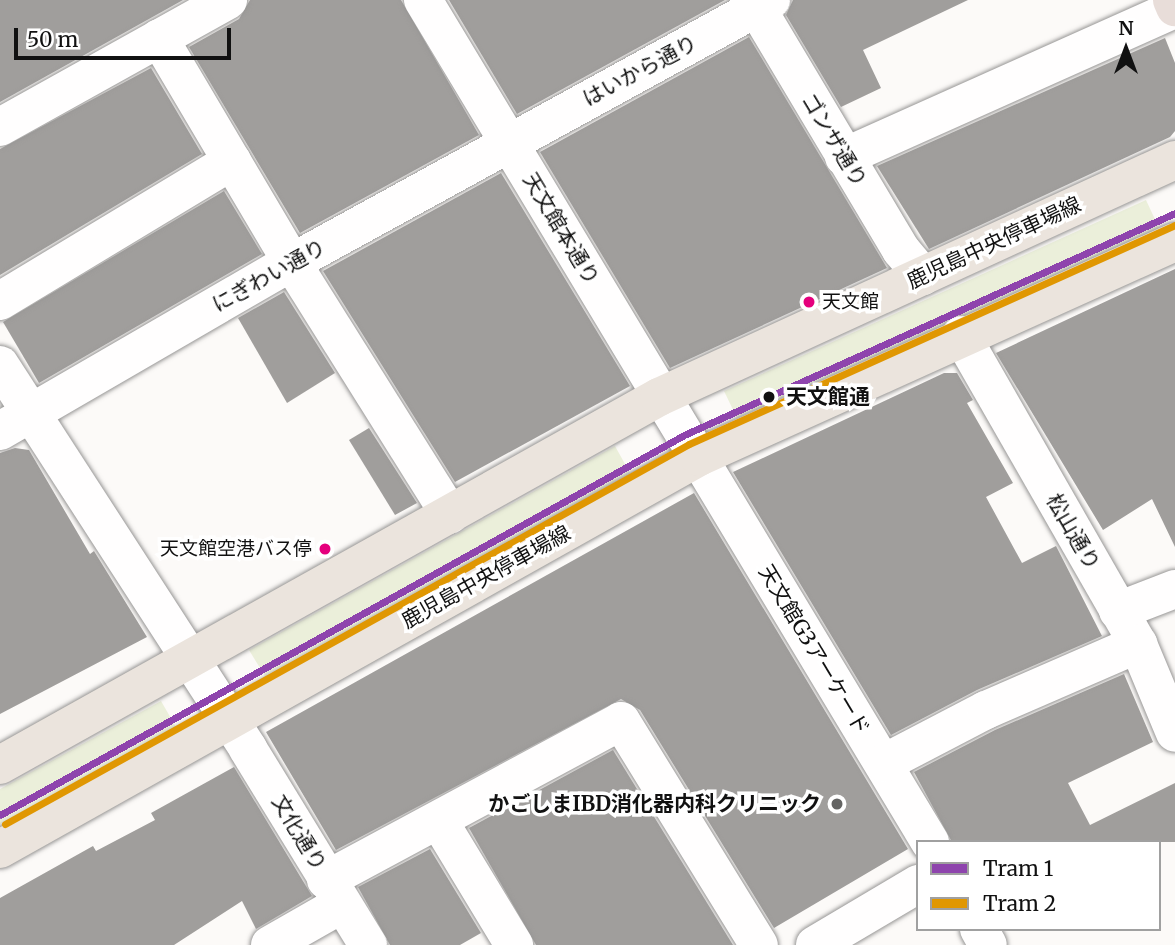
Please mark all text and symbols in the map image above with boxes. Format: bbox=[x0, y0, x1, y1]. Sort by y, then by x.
scale bar bbox=[18, 14, 234, 58]
north arrow bbox=[1091, 14, 1161, 84]
text: N bbox=[1118, 16, 1134, 40]
text: 50 m bbox=[27, 26, 78, 53]
street label: はいから通り bbox=[578, 30, 702, 112]
street label: ゴンザ通り bbox=[796, 89, 872, 191]
street label: 天文館本通り bbox=[518, 169, 604, 289]
street label: 鹿児島中央停車場線 bbox=[903, 192, 1085, 294]
street label: にぎわい通り bbox=[208, 234, 330, 318]
place label: 天文館 bbox=[822, 291, 879, 313]
marker: 天文館 bbox=[802, 295, 816, 309]
place label: 天文館通 bbox=[786, 384, 870, 410]
marker: 天文館通 bbox=[758, 386, 780, 408]
street label: 松山通り bbox=[1041, 489, 1105, 575]
street label: 鹿児島中央停車場線 bbox=[397, 520, 575, 634]
place label: 天文館空港バス停 bbox=[160, 538, 312, 560]
marker: 天文館空港バス停 bbox=[318, 542, 332, 556]
street label: 天文館G3アーケード bbox=[753, 561, 875, 739]
street label: 文化通り bbox=[267, 791, 331, 875]
place label: かごしまIBD消化器内科クリニック bbox=[488, 791, 821, 817]
marker: かごしまIBD消化器内科クリニック bbox=[827, 794, 847, 814]
legend bbox=[916, 840, 1161, 931]
text: Tram 1 bbox=[983, 855, 1053, 882]
text: Tram 2 bbox=[983, 890, 1056, 917]

